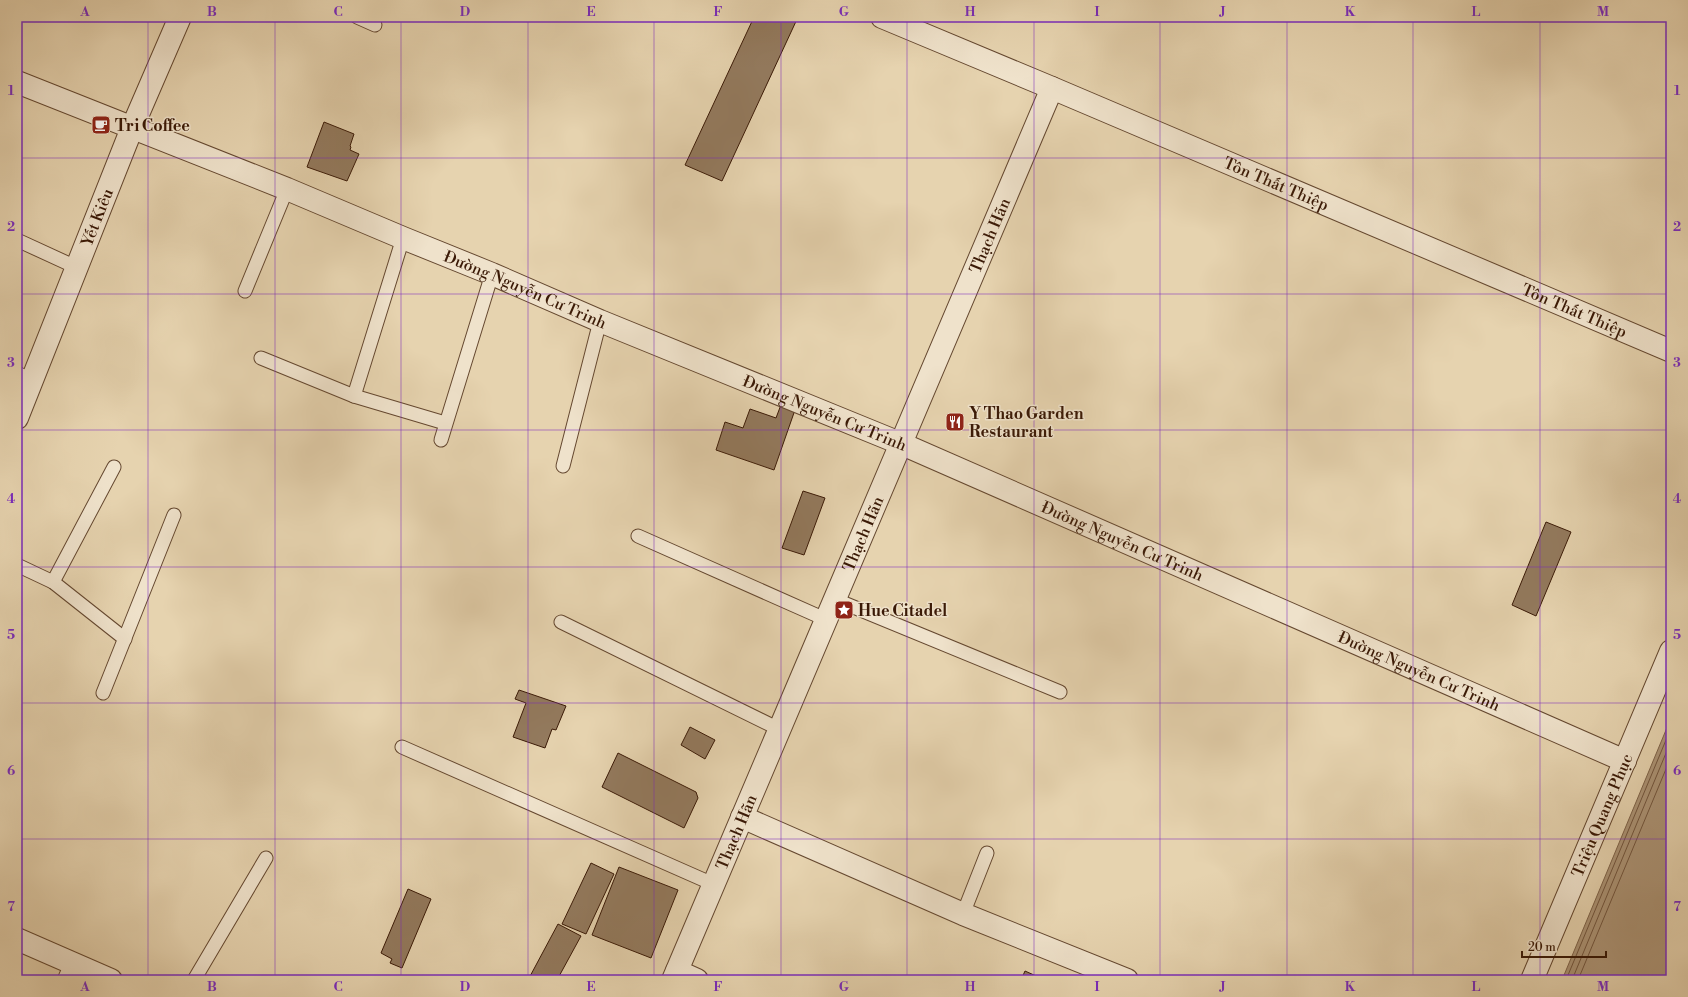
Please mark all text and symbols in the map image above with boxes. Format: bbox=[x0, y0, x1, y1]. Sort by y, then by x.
text: A bbox=[79, 4, 90, 20]
text: B bbox=[207, 4, 217, 20]
text: C bbox=[333, 4, 343, 20]
text: D bbox=[460, 4, 470, 20]
text: E bbox=[586, 4, 596, 20]
text: F bbox=[713, 4, 723, 20]
text: G bbox=[839, 4, 850, 20]
text: H bbox=[965, 4, 976, 20]
text: I bbox=[1094, 4, 1100, 20]
text: J bbox=[1218, 4, 1226, 20]
text: K bbox=[1345, 4, 1356, 20]
text: L bbox=[1472, 4, 1481, 20]
text: M bbox=[1597, 4, 1609, 20]
text: 1 bbox=[8, 83, 15, 99]
text: 1 bbox=[1674, 83, 1681, 99]
cafe icon: Tri Coffee bbox=[90, 114, 112, 136]
place label: Tri Coffee bbox=[115, 116, 190, 136]
street label: Tôn Thất Thiệp bbox=[1220, 153, 1332, 215]
street label: Yết Kiêu bbox=[77, 186, 118, 250]
street label: Thạch Hãn bbox=[965, 195, 1015, 276]
text: 2 bbox=[7, 219, 15, 235]
text: 2 bbox=[1673, 219, 1681, 235]
street label: Đường Nguyễn Cư Trinh bbox=[441, 247, 610, 334]
street label: Tôn Thất Thiệp bbox=[1519, 280, 1630, 342]
text: 3 bbox=[7, 355, 15, 371]
text: 3 bbox=[1673, 355, 1681, 371]
street label: Đường Nguyễn Cư Trinh bbox=[740, 371, 910, 456]
place label: Y Thao Garden Restaurant bbox=[969, 404, 1084, 442]
restaurant icon: Y Thao Garden Restaurant bbox=[944, 411, 966, 433]
text: 4 bbox=[7, 491, 16, 507]
text: 4 bbox=[1673, 491, 1682, 507]
street label: Thạch Hãn bbox=[839, 493, 889, 575]
street label: Đường Nguyễn Cư Trinh bbox=[1038, 497, 1207, 586]
place icon: Hue Citadel bbox=[833, 599, 855, 621]
place label: Hue Citadel bbox=[858, 601, 948, 621]
text: 5 bbox=[7, 627, 15, 643]
street label: Đường Nguyễn Cư Trinh bbox=[1335, 627, 1503, 716]
text: 5 bbox=[1673, 627, 1681, 643]
street label: Triệu Quang Phục bbox=[1568, 751, 1638, 880]
text: 6 bbox=[7, 763, 15, 779]
text: 6 bbox=[1673, 763, 1681, 779]
street label: Thạch Hãn bbox=[712, 791, 762, 873]
text: 7 bbox=[7, 899, 15, 915]
text: 7 bbox=[1673, 899, 1681, 915]
scale bar bbox=[1522, 933, 1606, 959]
text: 20 m bbox=[1528, 940, 1556, 955]
text: A bbox=[79, 979, 90, 995]
text: B bbox=[207, 979, 217, 995]
text: C bbox=[333, 979, 343, 995]
text: D bbox=[460, 979, 470, 995]
text: E bbox=[586, 979, 596, 995]
text: F bbox=[713, 979, 723, 995]
text: G bbox=[839, 979, 850, 995]
text: H bbox=[965, 979, 976, 995]
text: I bbox=[1094, 979, 1100, 995]
text: J bbox=[1218, 979, 1226, 995]
text: K bbox=[1345, 979, 1356, 995]
text: L bbox=[1472, 979, 1481, 995]
text: M bbox=[1597, 979, 1609, 995]

